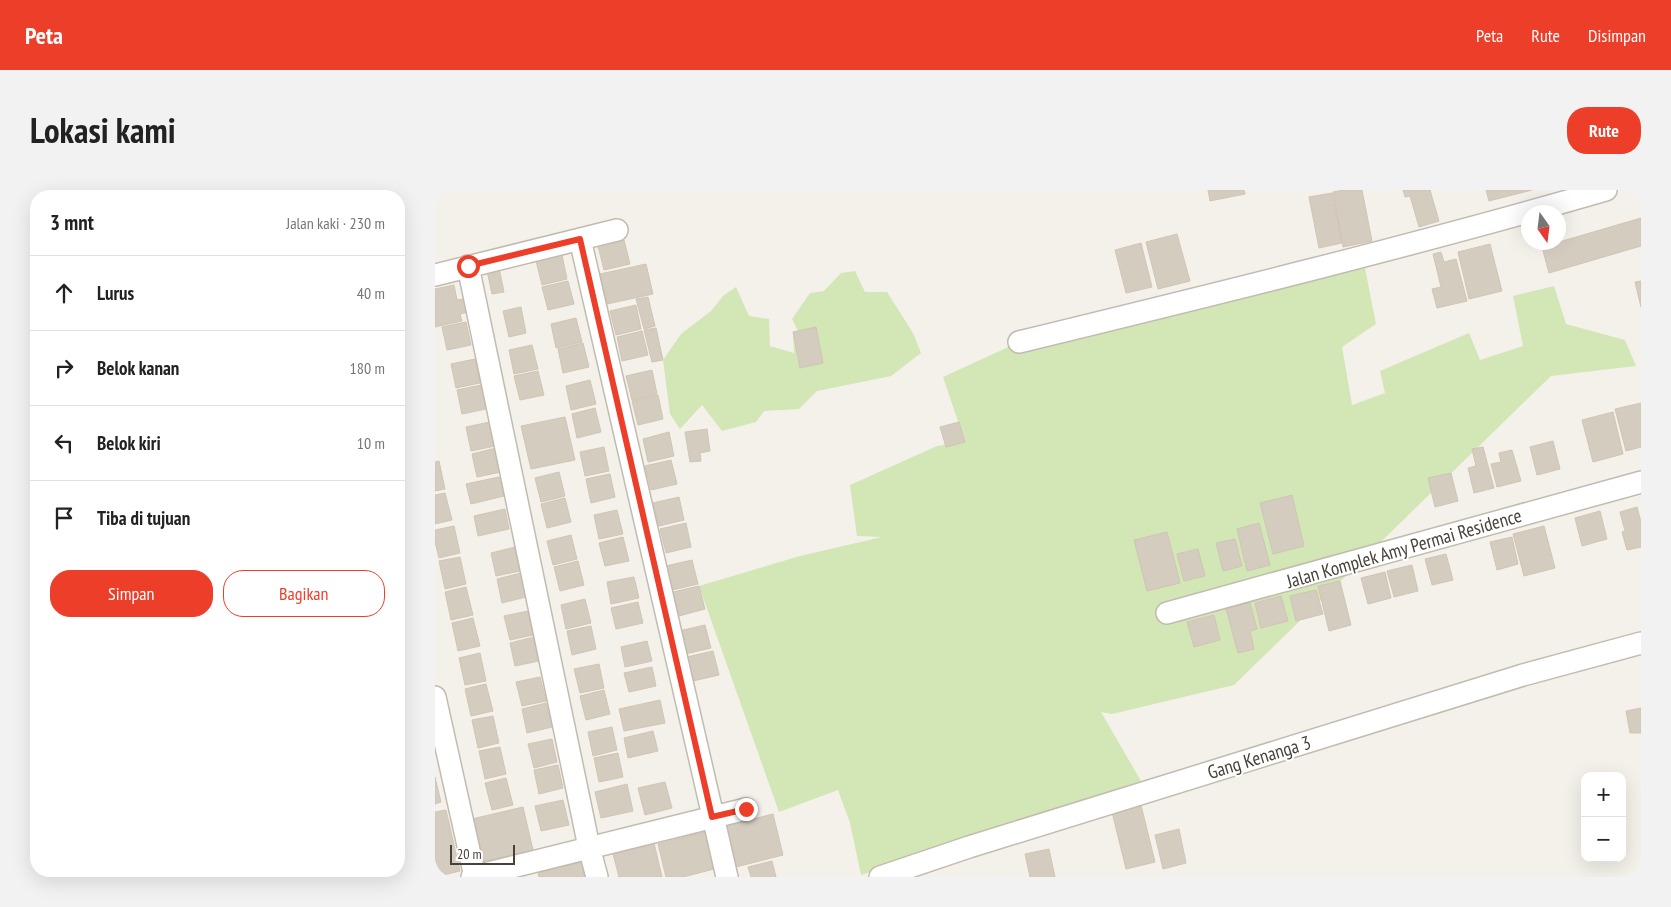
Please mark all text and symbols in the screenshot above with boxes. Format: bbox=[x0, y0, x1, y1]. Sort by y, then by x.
text: Peta bbox=[25, 20, 63, 51]
text: Peta bbox=[1476, 24, 1503, 47]
text: Rute bbox=[1531, 24, 1560, 47]
text: Disimpan bbox=[1588, 24, 1646, 47]
text: Lokasi kami bbox=[30, 107, 176, 153]
button: Rute bbox=[1567, 107, 1641, 154]
north arrow bbox=[1521, 205, 1566, 250]
text: 3 mnt bbox=[50, 209, 94, 236]
text: Jalan kaki · 230 m bbox=[286, 213, 385, 233]
route start bbox=[457, 255, 480, 278]
icon: ahead bbox=[50, 279, 78, 307]
text: Lurus bbox=[97, 281, 134, 305]
text: 40 m bbox=[357, 283, 385, 303]
icon: right bbox=[50, 354, 78, 382]
text: Belok kanan bbox=[97, 356, 179, 380]
text: 180 m bbox=[350, 358, 385, 378]
icon: left bbox=[50, 429, 78, 457]
text: Belok kiri bbox=[97, 431, 161, 455]
text: 10 m bbox=[357, 433, 385, 453]
street label: Jalan Komplek Amy Permai Residence bbox=[1283, 503, 1524, 593]
icon: arrive bbox=[50, 504, 78, 532]
text: Tiba di tujuan bbox=[97, 506, 190, 530]
button: Simpan bbox=[50, 570, 213, 617]
button: Bagikan bbox=[223, 570, 385, 617]
street label: Gang Kenanga 3 bbox=[1204, 730, 1314, 784]
map controls bbox=[1581, 772, 1626, 862]
button: + bbox=[1581, 772, 1626, 817]
route end bbox=[735, 798, 758, 821]
button: − bbox=[1581, 817, 1626, 862]
scale bar bbox=[450, 842, 515, 865]
text: 20 m bbox=[457, 845, 482, 863]

